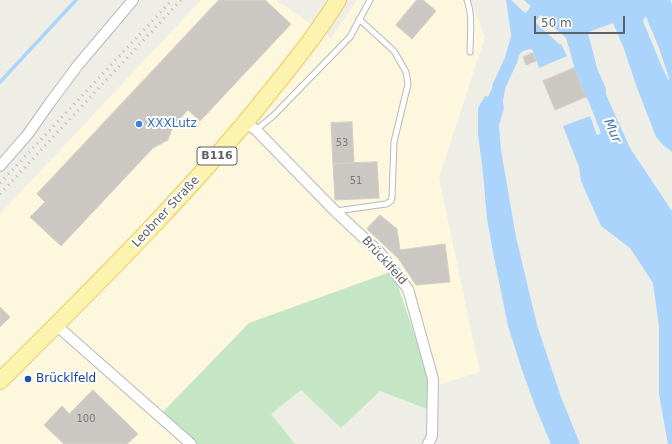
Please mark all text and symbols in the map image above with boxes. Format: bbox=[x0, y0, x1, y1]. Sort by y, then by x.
scale bar bbox=[536, 8, 627, 34]
text: 50 m bbox=[541, 16, 572, 30]
place label: XXXLutz bbox=[147, 117, 197, 131]
water label: Mur bbox=[600, 117, 624, 145]
marker: XXXLutz bbox=[134, 119, 144, 129]
house number: 53 bbox=[336, 137, 348, 149]
road number: B116 bbox=[197, 147, 237, 165]
street label: Leobner Straße bbox=[129, 173, 203, 251]
house number: 51 bbox=[350, 175, 362, 187]
street label: Brücklfeld bbox=[359, 234, 409, 288]
place label: Brücklfeld bbox=[36, 372, 96, 386]
marker: Brücklfeld bbox=[23, 374, 33, 384]
house number: 100 bbox=[76, 413, 96, 425]

